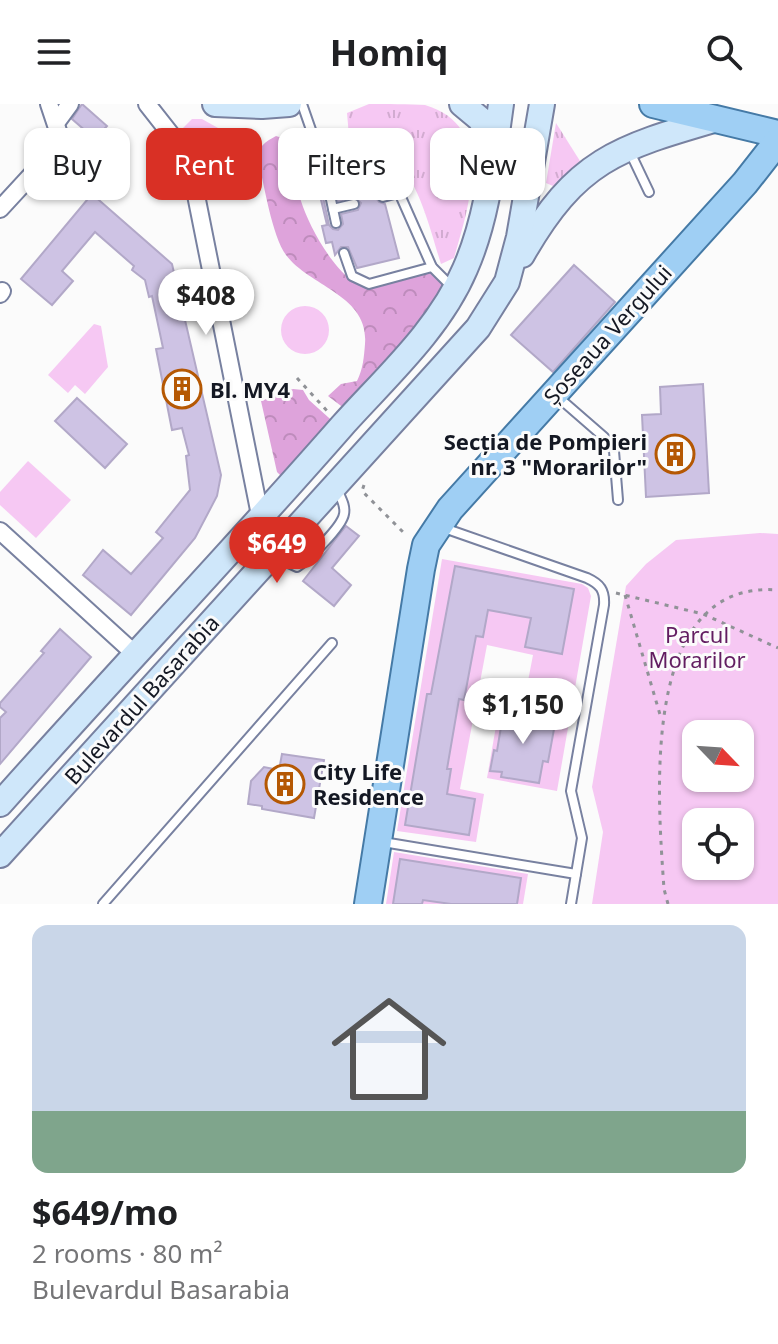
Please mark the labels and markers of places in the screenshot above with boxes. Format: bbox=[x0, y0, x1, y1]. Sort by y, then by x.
pin: $408 bbox=[159, 269, 253, 337]
building icon: Bl. MY4 bbox=[161, 368, 203, 410]
place label: Bl. MY4 bbox=[210, 374, 291, 404]
place label: Secția de Pompieri nr. 3 "Morarilor" bbox=[444, 426, 647, 481]
building icon: Secția de Pompieri nr. 3 "Morarilor" bbox=[654, 433, 696, 475]
pin: $649 bbox=[230, 517, 324, 585]
pin: $1,150 bbox=[458, 678, 588, 746]
place label: City Life Residence bbox=[313, 756, 424, 811]
building icon: City Life Residence bbox=[264, 763, 306, 805]

